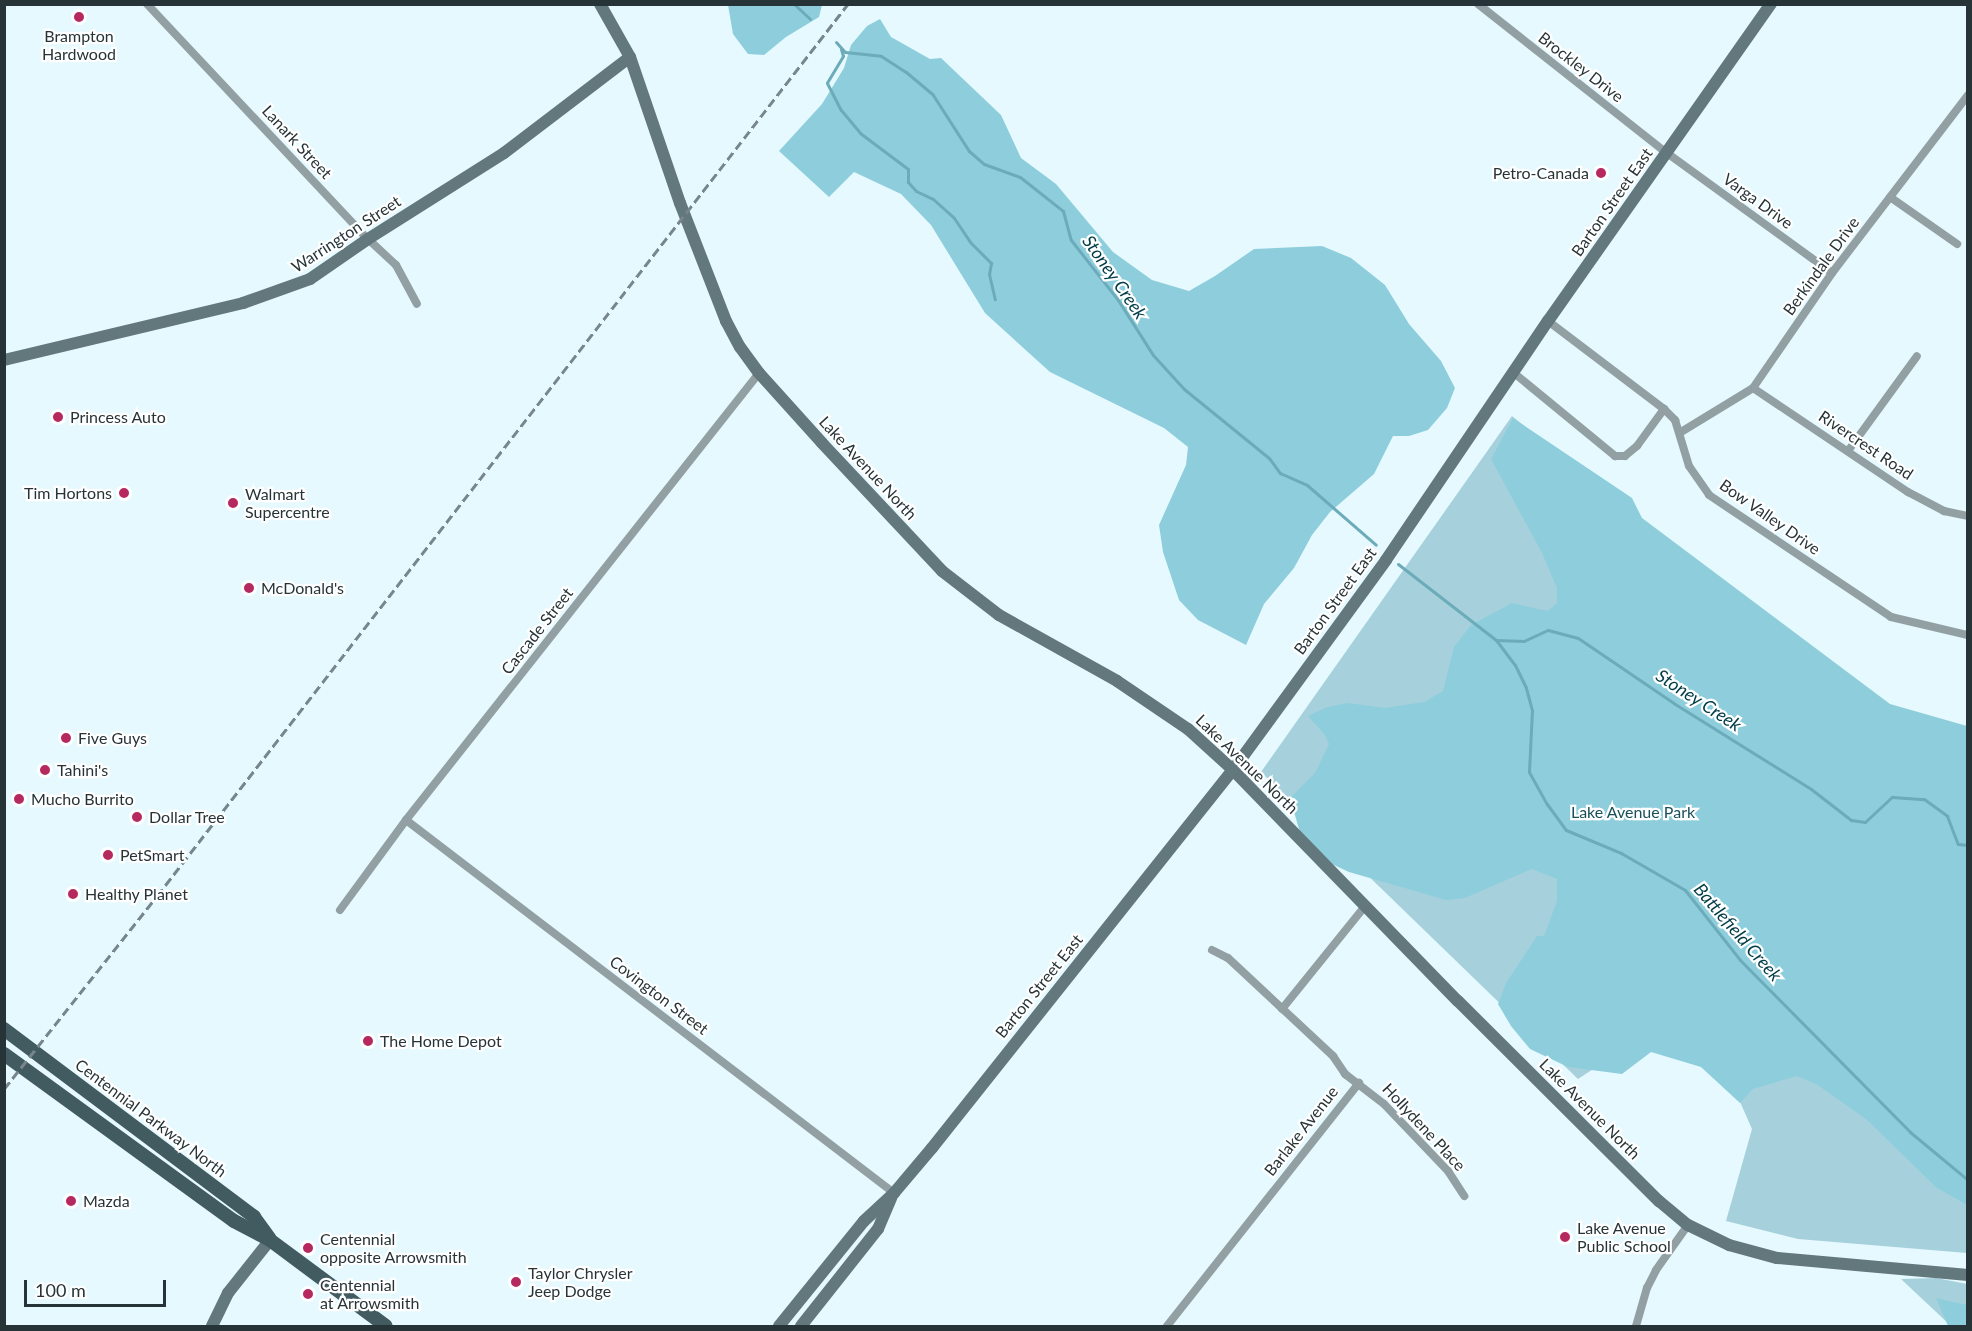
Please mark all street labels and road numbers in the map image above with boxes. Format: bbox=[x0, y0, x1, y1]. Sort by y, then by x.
street label: Brockley Drive bbox=[1535, 28, 1627, 106]
street label: Lanark Street bbox=[258, 101, 336, 183]
street label: Barton Street East bbox=[1567, 144, 1657, 260]
street label: Varga Drive bbox=[1719, 169, 1797, 233]
street label: Warrington Street bbox=[288, 192, 404, 276]
street label: Berkindale Drive bbox=[1779, 213, 1863, 319]
street label: Rivercrest Road bbox=[1815, 406, 1917, 484]
street label: Lake Avenue North bbox=[815, 412, 921, 524]
street label: Bow Valley Drive bbox=[1715, 475, 1825, 559]
street label: Barton Street East bbox=[1290, 544, 1380, 658]
street label: Cascade Street bbox=[497, 584, 577, 678]
street label: Lake Avenue North bbox=[1192, 710, 1302, 818]
street label: Barton Street East bbox=[991, 930, 1087, 1042]
street label: Covington Street bbox=[606, 952, 712, 1038]
street label: Lake Avenue North bbox=[1535, 1054, 1645, 1164]
street label: Centennial Parkway North bbox=[71, 1055, 231, 1181]
street label: Hollydene Place bbox=[1379, 1079, 1469, 1175]
street label: Barlake Avenue bbox=[1260, 1082, 1342, 1180]

